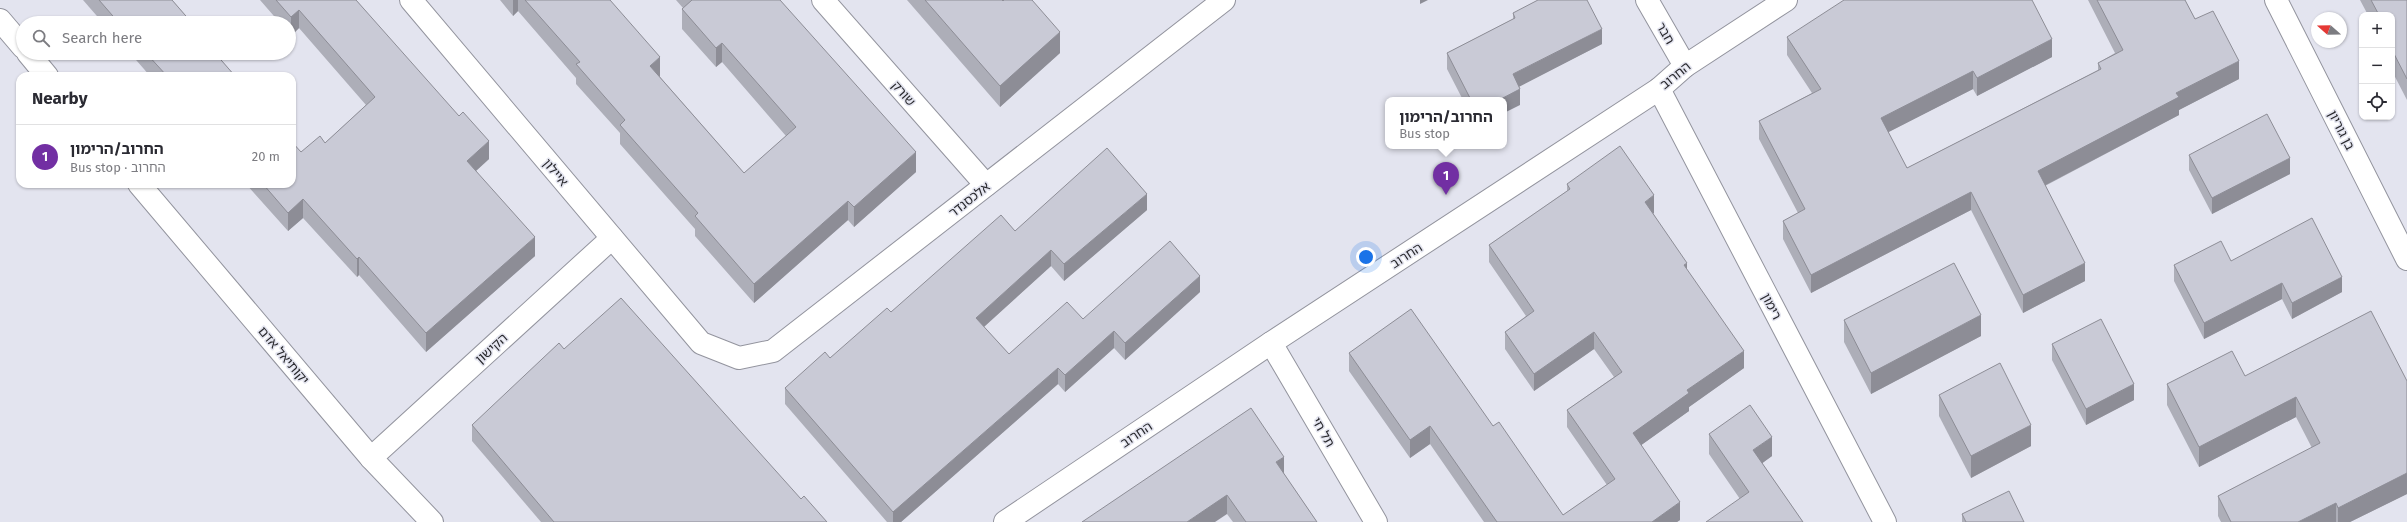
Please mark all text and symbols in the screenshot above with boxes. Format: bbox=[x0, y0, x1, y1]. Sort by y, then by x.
north arrow bbox=[2311, 12, 2347, 48]
map controls bbox=[2359, 12, 2395, 120]
button: + bbox=[2359, 12, 2395, 48]
search box bbox=[16, 16, 296, 60]
street label: חבר bbox=[1653, 20, 1678, 47]
icon: search bbox=[30, 27, 52, 49]
text: Search here bbox=[62, 29, 142, 47]
button: − bbox=[2359, 48, 2395, 84]
street label: החרוב bbox=[1657, 59, 1694, 92]
street label: שורק bbox=[889, 78, 919, 109]
button: locate bbox=[2359, 84, 2395, 120]
text: Nearby bbox=[32, 88, 87, 109]
popup bbox=[1385, 97, 1507, 149]
text: החרוב/הרימון bbox=[1399, 108, 1493, 126]
street label: בן גוריון bbox=[2325, 108, 2358, 153]
text: Bus stop bbox=[1399, 126, 1450, 141]
text: החרוב/הרימון bbox=[70, 140, 164, 158]
text: 1 bbox=[42, 149, 48, 164]
text: 20 m bbox=[252, 149, 280, 164]
street label: איילון bbox=[540, 156, 571, 189]
text: Bus stop · החרוב bbox=[70, 160, 166, 175]
pin: 1 bbox=[1433, 162, 1459, 195]
street label: אלכסנדר bbox=[946, 179, 993, 220]
street label: החרוב bbox=[1388, 240, 1425, 271]
your location bbox=[1356, 247, 1376, 267]
street label: רימון bbox=[1759, 291, 1785, 322]
street label: יקותיאל אדם bbox=[255, 323, 312, 387]
street label: הקישון bbox=[472, 330, 510, 367]
street label: תל חי bbox=[1309, 415, 1338, 450]
street label: החרוב bbox=[1118, 418, 1155, 450]

